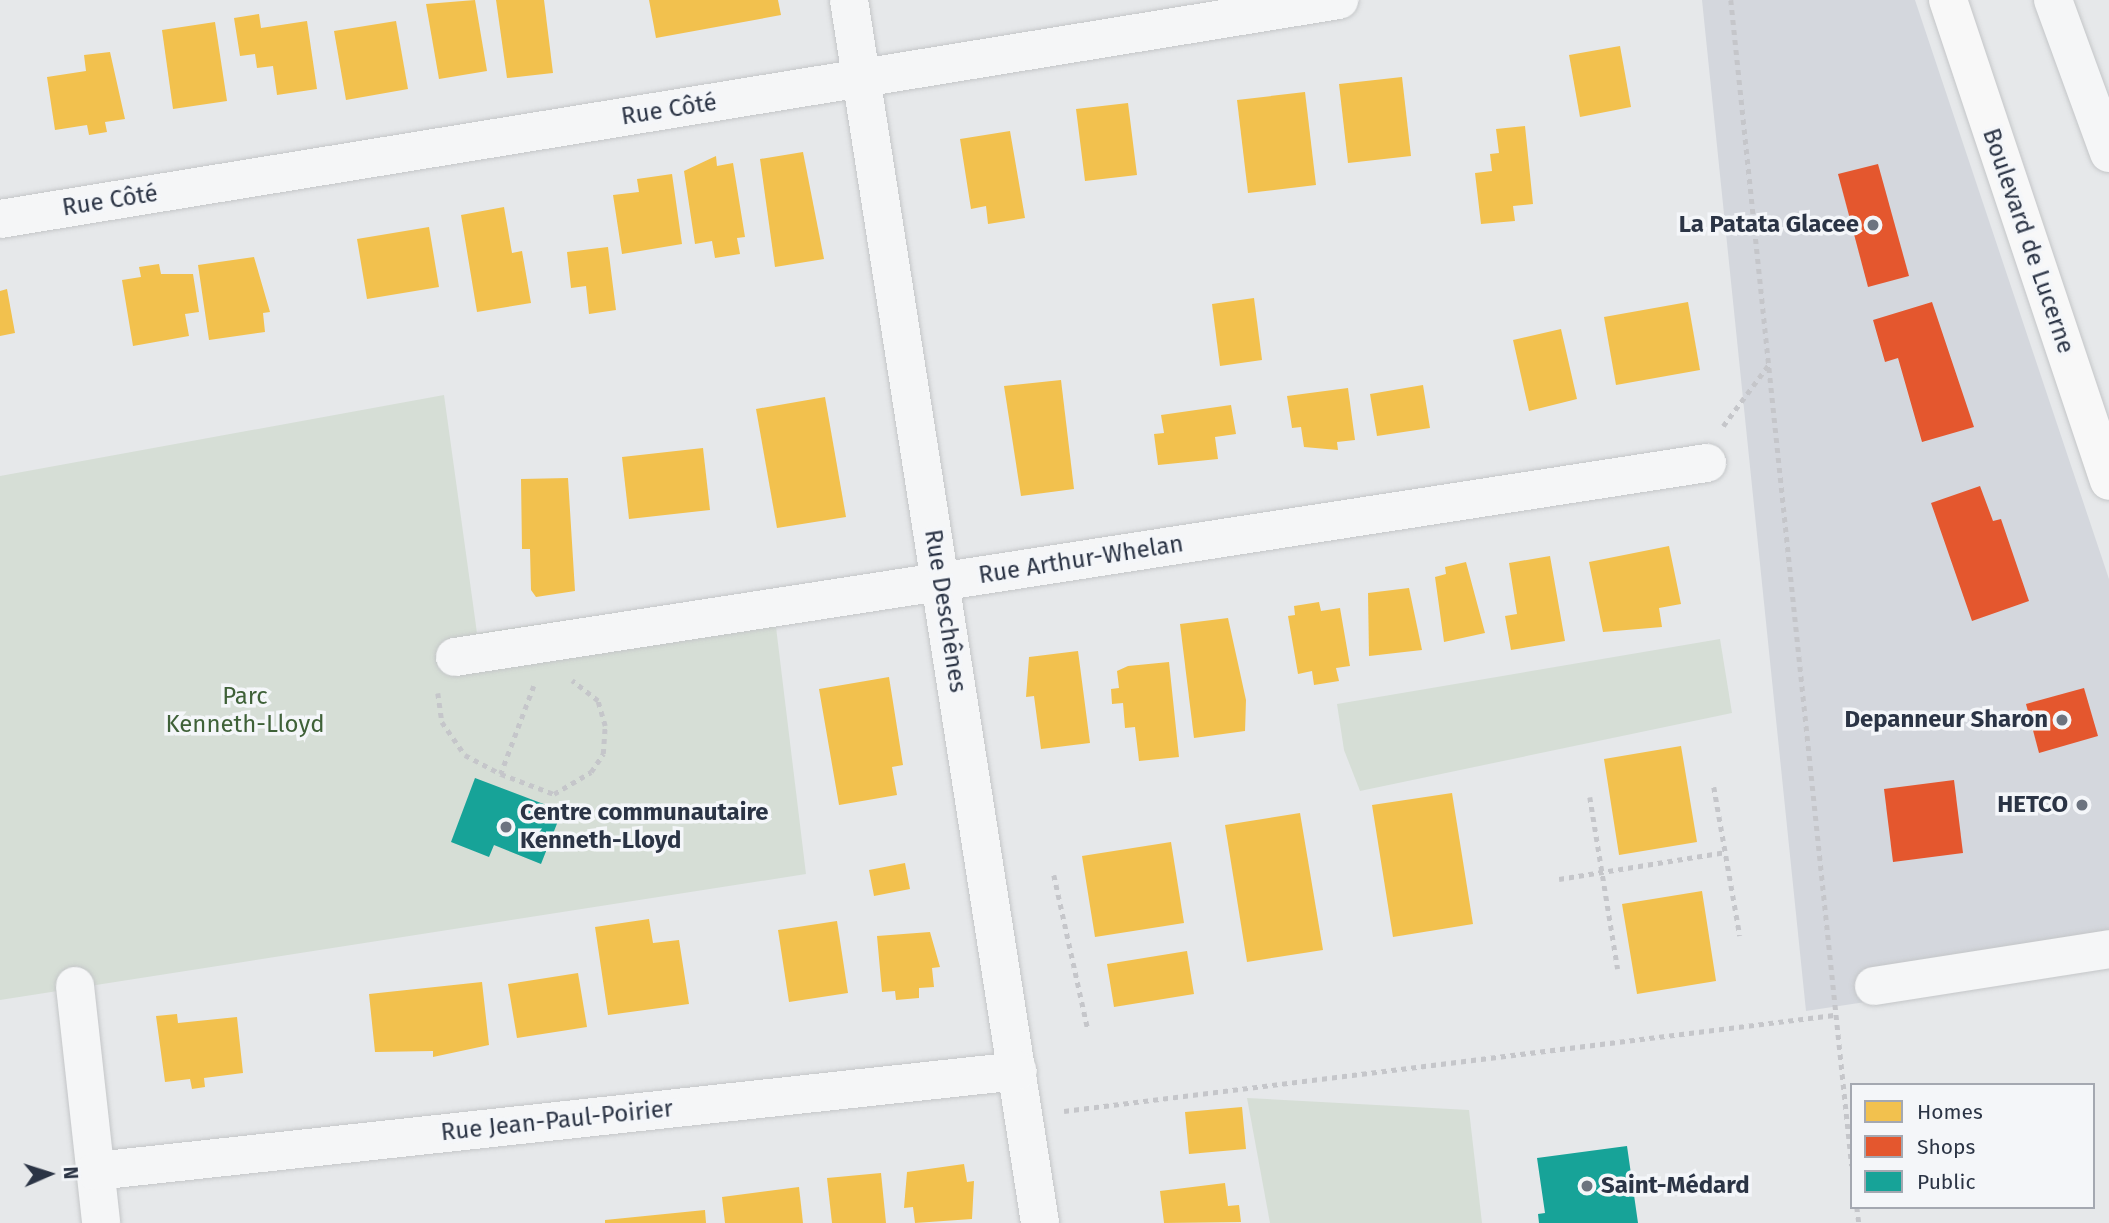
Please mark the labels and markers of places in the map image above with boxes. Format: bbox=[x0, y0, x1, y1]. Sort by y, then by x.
place label: La Patata Glacee bbox=[1679, 211, 1859, 239]
marker: La Patata Glacee bbox=[1865, 217, 1881, 233]
place label: Depanneur Sharon bbox=[1844, 706, 2048, 734]
marker: Depanneur Sharon bbox=[2054, 712, 2070, 728]
place label: HETCO bbox=[1997, 791, 2068, 819]
marker: HETCO bbox=[2074, 797, 2090, 813]
place label: Centre communautaire Kenneth-Lloyd bbox=[520, 799, 769, 855]
marker: Centre communautaire Kenneth-Lloyd bbox=[498, 819, 514, 835]
place label: Saint-Médard bbox=[1601, 1172, 1750, 1200]
marker: Saint-Médard bbox=[1579, 1178, 1595, 1194]

